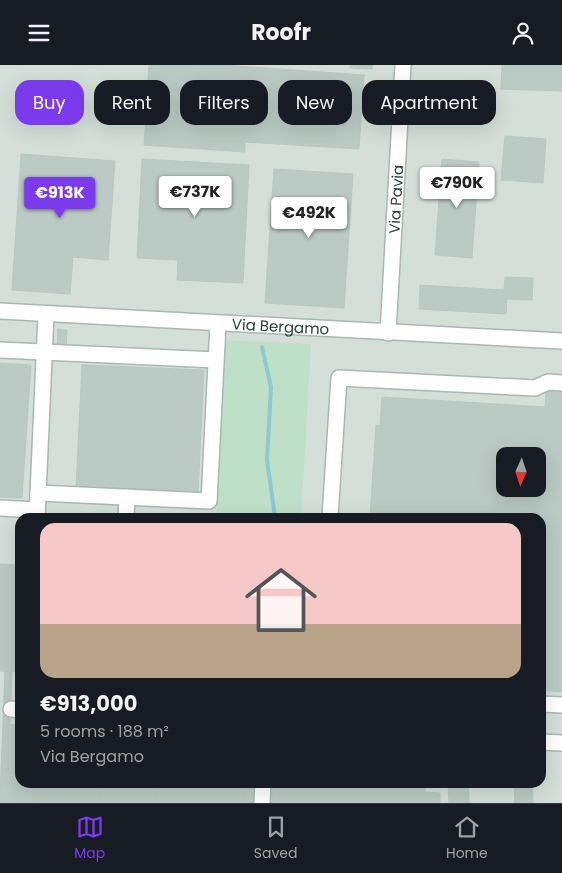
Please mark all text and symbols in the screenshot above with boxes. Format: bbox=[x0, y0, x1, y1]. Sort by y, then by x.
text: Roofr bbox=[251, 17, 311, 48]
icon: menu bbox=[25, 19, 53, 47]
icon: person bbox=[509, 19, 537, 47]
chip: Buy bbox=[15, 80, 84, 125]
chip: Rent bbox=[94, 80, 170, 125]
chip: Filters bbox=[180, 80, 268, 125]
chip: New bbox=[278, 80, 352, 125]
chip: Apartment bbox=[362, 80, 496, 125]
street label: Via Pavia bbox=[383, 164, 408, 234]
pin: €790K bbox=[422, 167, 492, 209]
text: €790K bbox=[431, 171, 483, 194]
pin: €737K bbox=[160, 175, 230, 218]
pin: €913K bbox=[25, 177, 95, 219]
text: €737K bbox=[170, 180, 220, 203]
text: €913K bbox=[35, 181, 85, 204]
pin: €492K bbox=[274, 197, 344, 239]
text: €492K bbox=[282, 201, 336, 224]
street label: Via Bergamo bbox=[231, 313, 330, 339]
north arrow bbox=[496, 447, 546, 497]
map controls bbox=[496, 447, 546, 497]
icon: home bbox=[236, 555, 326, 645]
text: €913,000 bbox=[40, 689, 137, 718]
text: 5 rooms · 188 m² bbox=[40, 720, 169, 743]
text: Via Bergamo bbox=[40, 745, 144, 768]
tab: Map bbox=[74, 813, 105, 864]
tab: Saved bbox=[254, 813, 297, 864]
tab: Home bbox=[446, 813, 488, 864]

